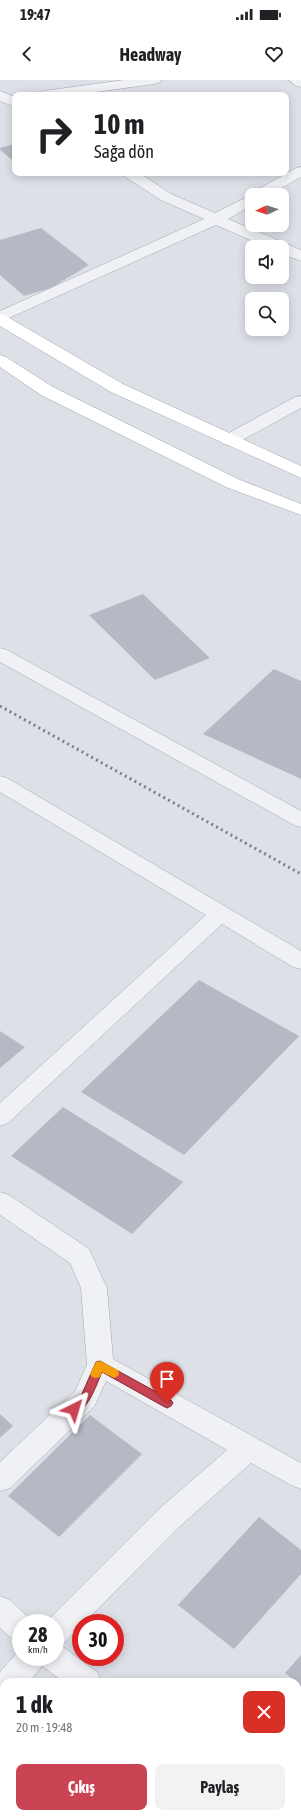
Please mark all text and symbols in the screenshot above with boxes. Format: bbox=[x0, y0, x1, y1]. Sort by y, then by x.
text: 19:47 bbox=[20, 6, 51, 23]
icon: back bbox=[16, 43, 38, 65]
icon: heart bbox=[263, 43, 285, 65]
text: Headway bbox=[120, 44, 181, 65]
icon: right bbox=[28, 108, 80, 160]
text: 10 m bbox=[94, 108, 144, 140]
text: Sağa dön bbox=[94, 141, 154, 162]
north arrow bbox=[245, 188, 289, 232]
map controls bbox=[245, 188, 289, 336]
button: sound bbox=[245, 240, 289, 284]
button: search bbox=[245, 292, 289, 336]
pin bbox=[150, 1362, 184, 1403]
icon: arrive bbox=[156, 1368, 178, 1390]
position arrow bbox=[53, 1388, 95, 1430]
speed limit sign: 30 bbox=[72, 1614, 124, 1666]
text: 28 bbox=[29, 1623, 47, 1646]
text: km/h bbox=[28, 1644, 48, 1655]
text: 1 dk bbox=[16, 1691, 53, 1718]
button: close bbox=[243, 1691, 285, 1733]
text: 20 m · 19:48 bbox=[16, 1720, 72, 1735]
button: Çıkış bbox=[16, 1764, 147, 1810]
button: Paylaş bbox=[155, 1764, 285, 1810]

